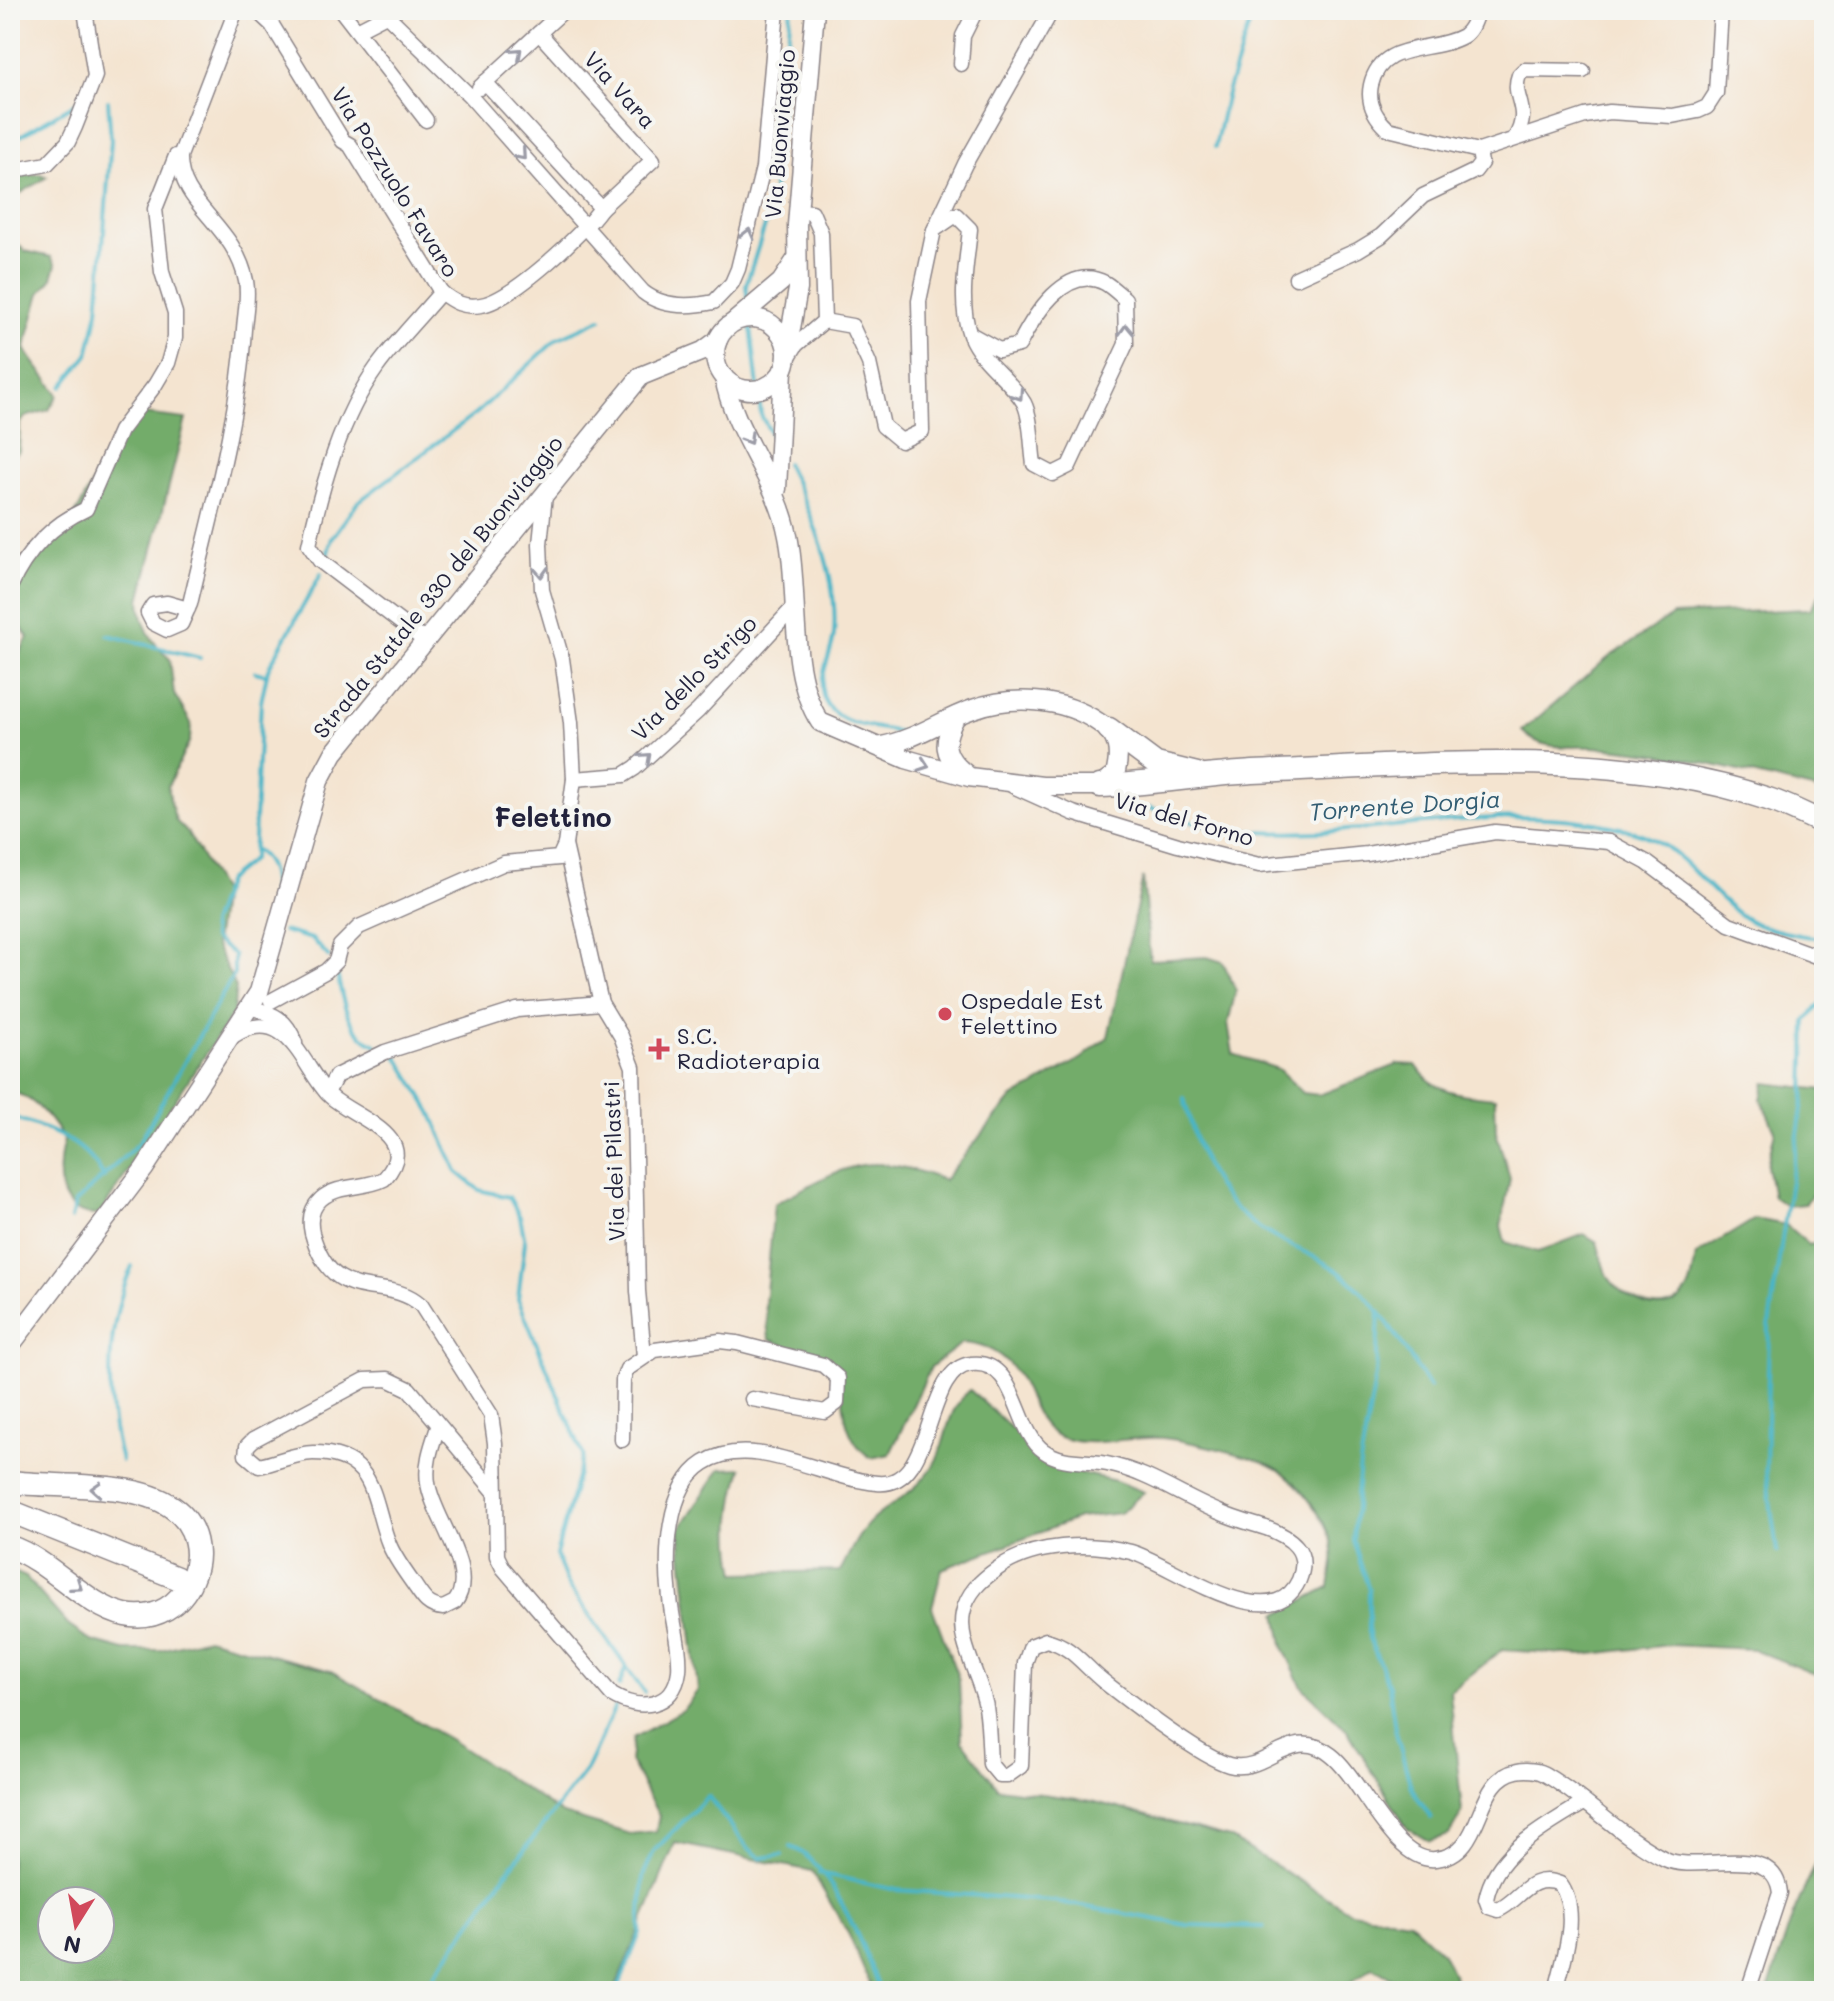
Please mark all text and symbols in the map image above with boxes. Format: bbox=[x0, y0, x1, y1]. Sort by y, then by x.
street label: Via Vara bbox=[578, 45, 663, 134]
one-way arrow bbox=[508, 48, 522, 63]
street label: Via Buonviaggio bbox=[758, 48, 801, 220]
street label: Via Pozzuolo Favaro bbox=[325, 81, 466, 282]
one-way arrow bbox=[511, 146, 526, 161]
one-way arrow bbox=[739, 227, 756, 241]
one-way arrow bbox=[1117, 323, 1134, 336]
one-way arrow bbox=[1008, 386, 1023, 401]
street label: Strada Statale 330 del Buonviaggio bbox=[306, 429, 569, 744]
one-way arrow bbox=[738, 430, 754, 445]
one-way arrow bbox=[533, 566, 550, 579]
street label: Via dello Strigo bbox=[625, 609, 763, 747]
one-way arrow bbox=[637, 754, 652, 768]
one-way arrow bbox=[916, 755, 930, 772]
water label: Torrente Dorgia bbox=[1308, 782, 1502, 827]
street label: Via del Forno bbox=[1111, 785, 1257, 852]
district label: Felettino bbox=[494, 800, 612, 834]
place label: Ospedale Est Felettino bbox=[961, 986, 1103, 1040]
marker: Ospedale Est Felettino bbox=[936, 1005, 954, 1023]
place label: S.C. Radioterapia bbox=[677, 1021, 821, 1075]
marker: S.C. Radioterapia bbox=[648, 1038, 670, 1060]
street label: Via dei Pilastri bbox=[596, 1080, 631, 1242]
one-way arrow bbox=[89, 1481, 102, 1498]
one-way arrow bbox=[68, 1577, 83, 1591]
north arrow bbox=[36, 1885, 116, 1965]
text: N bbox=[61, 1929, 83, 1961]

